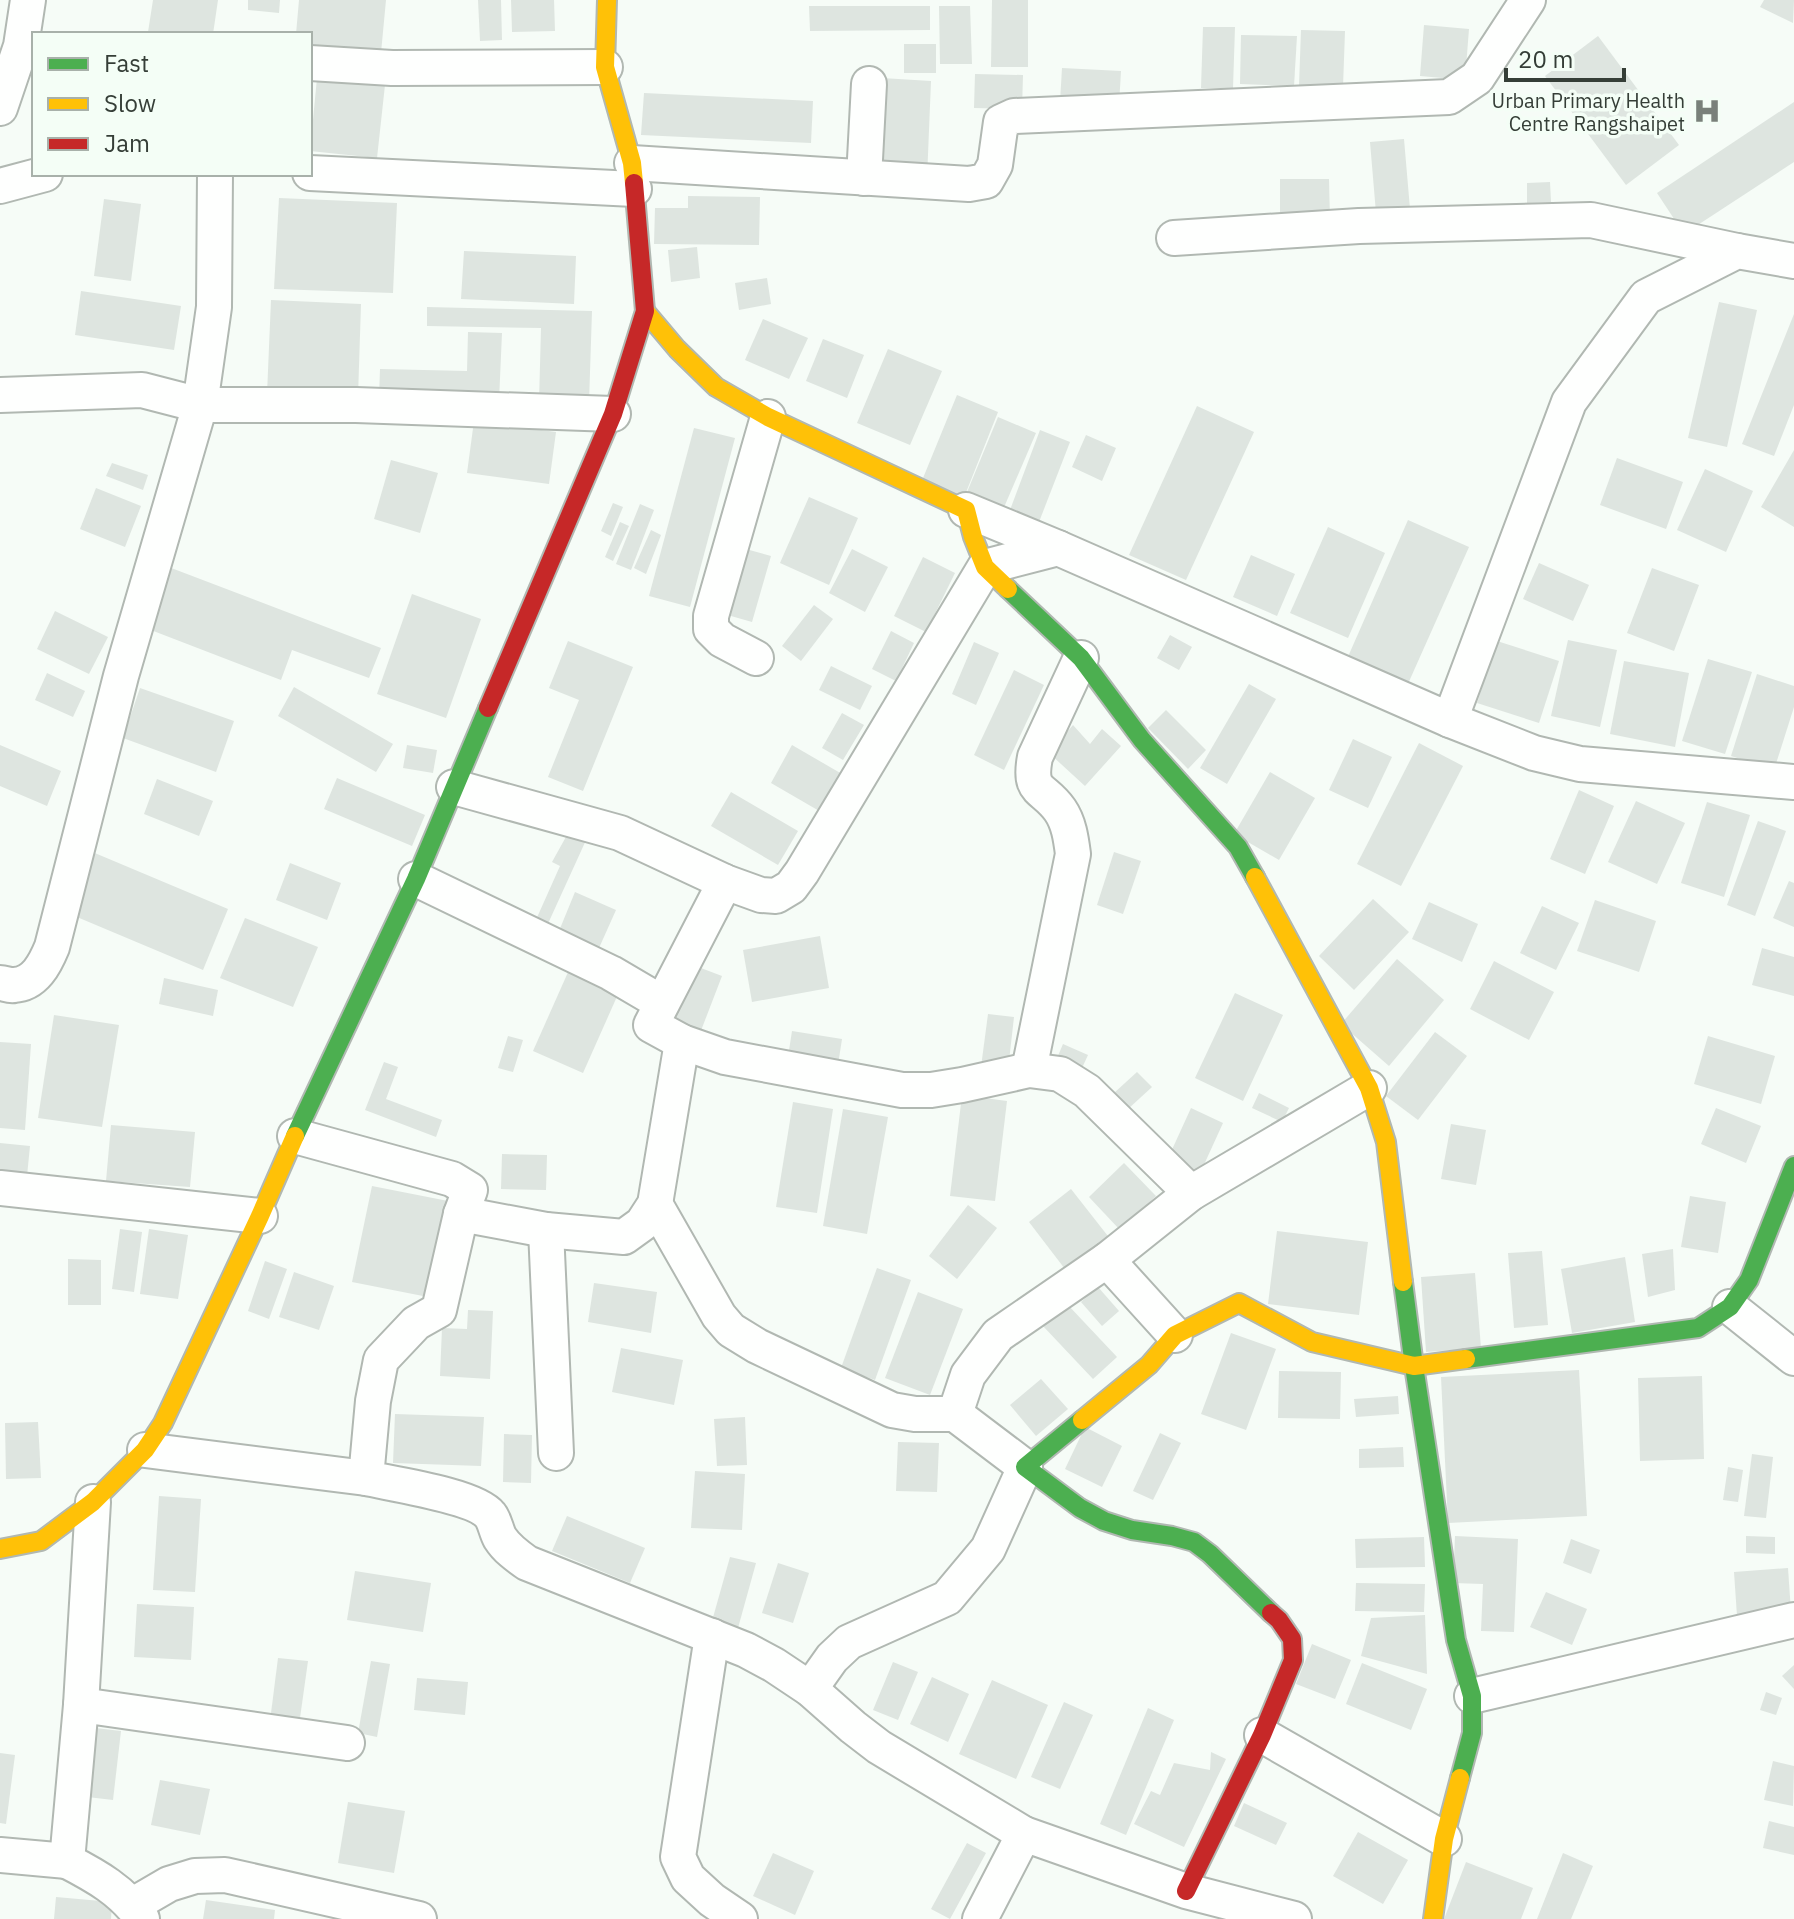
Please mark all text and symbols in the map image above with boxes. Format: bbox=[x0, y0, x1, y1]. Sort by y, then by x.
legend bbox=[32, 32, 312, 176]
scale bar bbox=[1506, 32, 1624, 82]
text: 20 m bbox=[1518, 43, 1573, 75]
text: Fast bbox=[104, 47, 149, 79]
text: Slow bbox=[104, 87, 156, 119]
place label: Urban Primary Health Centre Rangshaipet bbox=[1492, 87, 1685, 137]
hospital icon: Urban Primary Health Centre Rangshaipet bbox=[1692, 96, 1722, 126]
text: Jam bbox=[104, 127, 150, 159]

